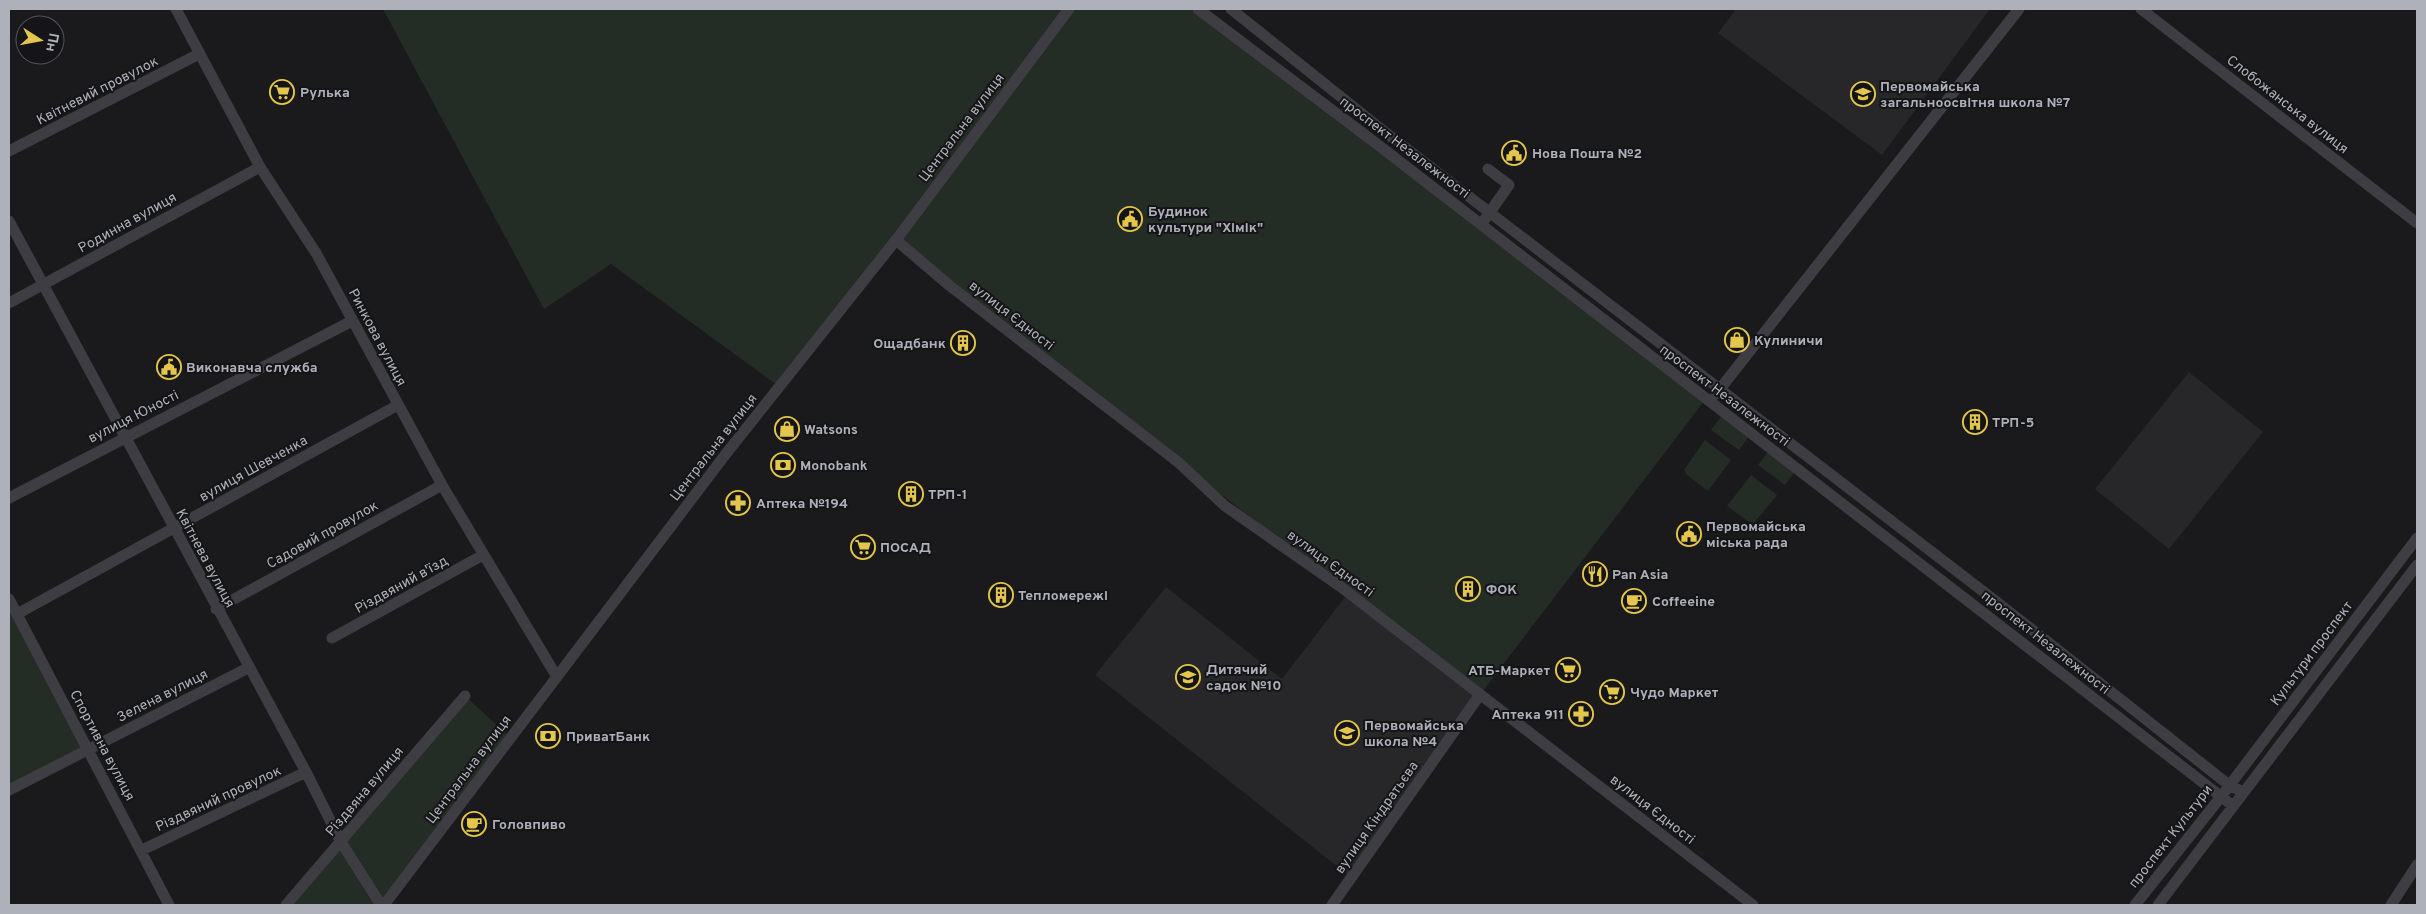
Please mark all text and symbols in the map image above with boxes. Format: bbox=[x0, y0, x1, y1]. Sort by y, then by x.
north arrow bbox=[15, 15, 65, 65]
text: Пн bbox=[41, 31, 61, 53]
street label: Слобожанська вулиця bbox=[2223, 52, 2351, 158]
street label: Квітневий провулок bbox=[34, 53, 161, 129]
street label: Центральна вулиця bbox=[916, 70, 1009, 185]
supermarket icon: Рулька bbox=[269, 79, 295, 105]
place label: Первомайська загальноосвітня школа №7 bbox=[1880, 79, 2070, 112]
school or university icon: Первомайська загальноосвітня школа №7 bbox=[1850, 81, 1876, 107]
place label: Рулька bbox=[300, 85, 350, 102]
street label: проспект Незалежності bbox=[1336, 94, 1472, 203]
public building icon: Нова Пошта №2 bbox=[1501, 140, 1527, 166]
place label: Нова Пошта №2 bbox=[1532, 146, 1642, 163]
street label: Родинна вулиця bbox=[75, 189, 180, 257]
place label: Будинок культури "Хімік" bbox=[1148, 204, 1263, 237]
public building icon: Будинок культури "Хімік" bbox=[1117, 206, 1143, 232]
street label: вулиця Єдності bbox=[965, 278, 1057, 355]
street label: Ринкова вулиця bbox=[344, 286, 410, 389]
shop icon: Кулиничи bbox=[1724, 327, 1750, 353]
building icon: Ощадбанк bbox=[950, 330, 976, 356]
place label: Кулиничи bbox=[1754, 333, 1823, 350]
place label: Ощадбанк bbox=[873, 336, 946, 353]
street label: проспект Незалежності bbox=[1656, 342, 1792, 451]
public building icon: Виконавча служба bbox=[156, 354, 182, 380]
place label: Виконавча служба bbox=[186, 360, 318, 377]
street label: вулиця Юності bbox=[85, 387, 182, 448]
street label: Центральна вулиця bbox=[667, 391, 761, 505]
building icon: ТРП-5 bbox=[1962, 409, 1988, 435]
place label: ТРП-5 bbox=[1992, 415, 2034, 432]
shop icon: Watsons bbox=[774, 416, 800, 442]
place label: Watsons bbox=[804, 422, 858, 439]
street label: вулиця Шевченка bbox=[197, 433, 311, 506]
bank icon: Monobank bbox=[770, 452, 796, 478]
place label: Monobank bbox=[800, 458, 868, 475]
building icon: ТРП-1 bbox=[898, 481, 924, 507]
place label: ТРП-1 bbox=[928, 487, 967, 504]
pharmacy icon: Аптека №194 bbox=[725, 490, 751, 516]
place label: Аптека №194 bbox=[756, 496, 848, 513]
street label: Садовий провулок bbox=[264, 498, 382, 573]
street label: Квітнева вулиця bbox=[171, 506, 238, 611]
place label: Первомайська мiська рада bbox=[1706, 519, 1806, 552]
public building icon: Первомайська мiська рада bbox=[1676, 521, 1702, 547]
street label: вулиця Єдності bbox=[1283, 527, 1377, 601]
supermarket icon: ПОСАД bbox=[850, 534, 876, 560]
place label: ПОСАД bbox=[880, 540, 931, 557]
street label: Різдвяний в'їзд bbox=[352, 553, 451, 618]
restaurant icon: Pan Asia bbox=[1582, 561, 1608, 587]
place label: Pan Asia bbox=[1612, 567, 1668, 584]
building icon: ФОК bbox=[1455, 576, 1481, 602]
building icon: Тепломережі bbox=[988, 582, 1014, 608]
place label: ФОК bbox=[1486, 582, 1517, 599]
place label: Тепломережі bbox=[1018, 588, 1108, 605]
cafe icon: Coffeeine bbox=[1621, 588, 1647, 614]
street label: проспект Незалежності bbox=[1977, 588, 2113, 699]
place label: Coffeeine bbox=[1652, 594, 1715, 611]
street label: Культури проспект bbox=[2267, 598, 2357, 709]
supermarket icon: АТБ-Маркет bbox=[1555, 657, 1581, 683]
place label: Дитячий садок №10 bbox=[1206, 662, 1281, 695]
place label: АТБ-Маркет bbox=[1468, 663, 1550, 680]
school or university icon: Дитячий садок №10 bbox=[1175, 664, 1201, 690]
street label: Зелена вулиця bbox=[114, 666, 211, 727]
supermarket icon: Чудо Маркет bbox=[1599, 679, 1625, 705]
place label: Чудо Маркет bbox=[1630, 685, 1719, 702]
street label: Спортивна вулиця bbox=[65, 687, 138, 804]
pharmacy icon: Аптека 911 bbox=[1568, 701, 1594, 727]
place label: Аптека 911 bbox=[1492, 707, 1564, 724]
street label: Центральна вулиця bbox=[423, 712, 516, 827]
place label: Первомайська школа №4 bbox=[1364, 718, 1464, 751]
school or university icon: Первомайська школа №4 bbox=[1334, 720, 1360, 746]
bank icon: ПриватБанк bbox=[535, 723, 561, 749]
place label: ПриватБанк bbox=[566, 729, 650, 746]
street label: Різдвяна вулиця bbox=[323, 744, 408, 840]
street label: вулиця Кіндратьєва bbox=[1332, 758, 1423, 877]
street label: Різдвяний провулок bbox=[153, 763, 284, 836]
street label: вулиця Єдності bbox=[1606, 772, 1698, 849]
street label: проспект Культури bbox=[2126, 782, 2217, 892]
cafe icon: Головпиво bbox=[461, 811, 487, 837]
place label: Головпиво bbox=[492, 817, 566, 834]

